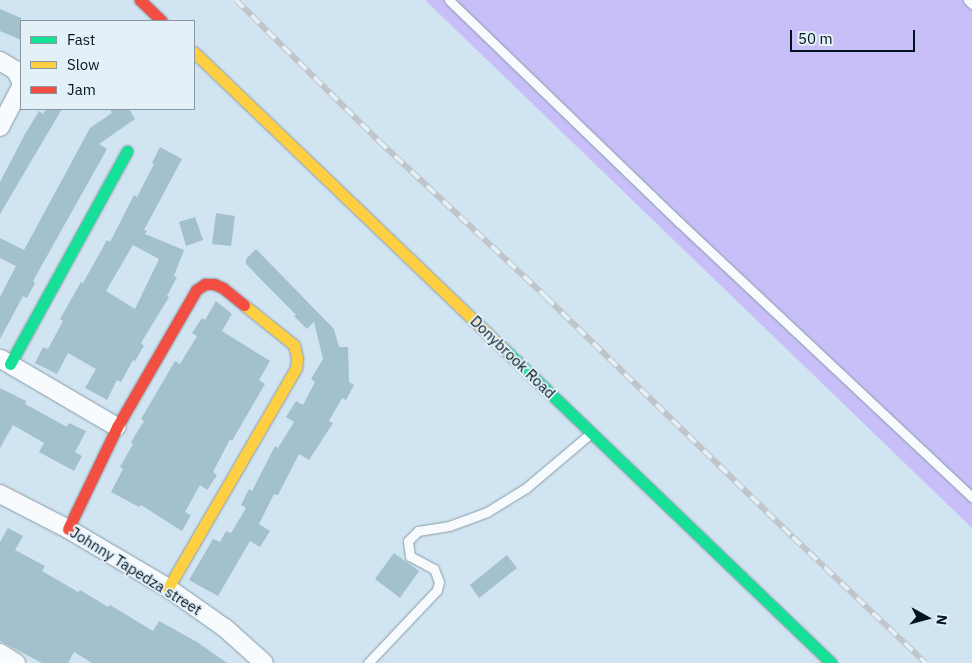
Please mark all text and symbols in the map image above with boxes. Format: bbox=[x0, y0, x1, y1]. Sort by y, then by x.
legend bbox=[20, 20, 195, 110]
scale bar bbox=[792, 20, 917, 52]
text: 50 m bbox=[798, 29, 833, 48]
text: Fast bbox=[67, 30, 95, 49]
text: Slow bbox=[67, 55, 100, 74]
text: Jam bbox=[67, 80, 96, 99]
street label: Donybrook Road bbox=[467, 312, 559, 402]
street label: Johnny Tapedza street bbox=[67, 523, 205, 619]
north arrow bbox=[902, 593, 952, 643]
text: N bbox=[932, 614, 951, 626]

